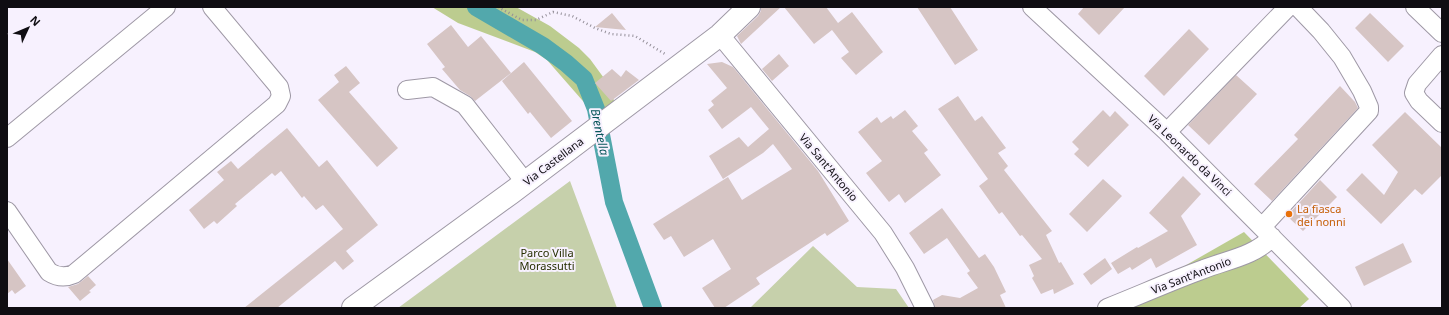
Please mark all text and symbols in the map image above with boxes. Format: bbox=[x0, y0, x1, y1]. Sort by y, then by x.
north arrow bbox=[8, 8, 48, 48]
text: N bbox=[27, 12, 44, 29]
water label: Brentella bbox=[587, 107, 613, 157]
street label: Via Leonardo da Vinci bbox=[1145, 111, 1235, 199]
street label: Via Sant'Antonio bbox=[796, 130, 862, 204]
street label: Via Castellana bbox=[520, 133, 586, 189]
place label: La fiasca dei nonni bbox=[1297, 201, 1346, 229]
marker: La fiasca dei nonni bbox=[1284, 209, 1294, 219]
park label: Parco Villa Morassutti bbox=[519, 245, 575, 273]
street label: Via Sant'Antonio bbox=[1149, 253, 1233, 297]

